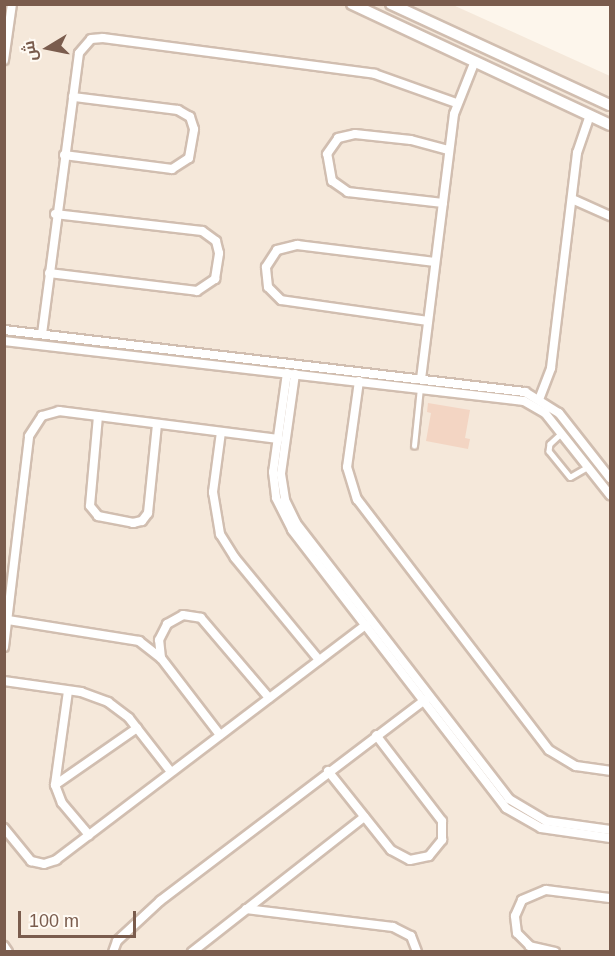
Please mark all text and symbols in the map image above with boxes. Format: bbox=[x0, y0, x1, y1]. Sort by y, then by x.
north arrow bbox=[18, 18, 78, 78]
text: ش bbox=[20, 40, 40, 63]
scale bar bbox=[21, 899, 140, 937]
text: 100 m bbox=[29, 911, 79, 931]

